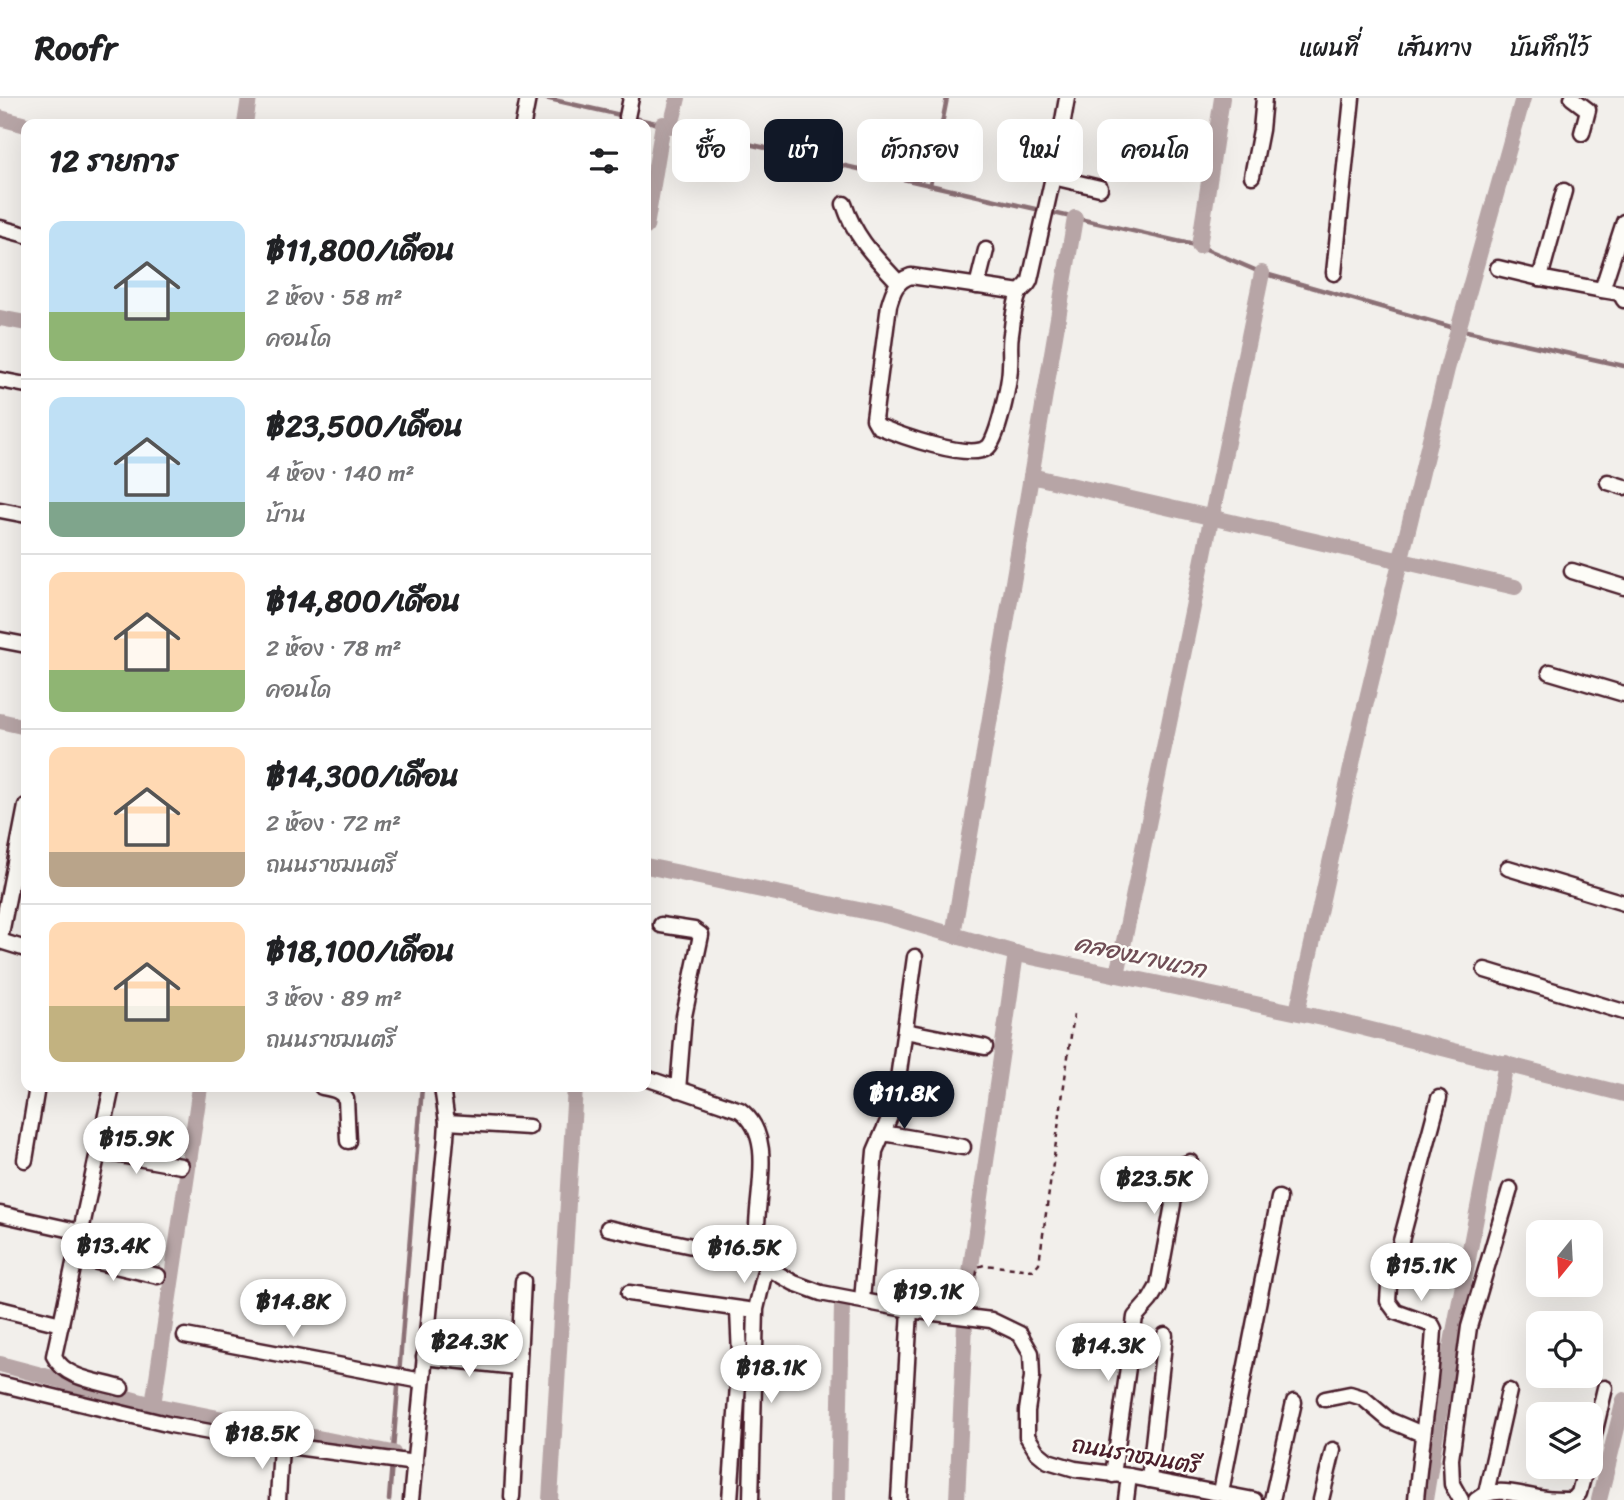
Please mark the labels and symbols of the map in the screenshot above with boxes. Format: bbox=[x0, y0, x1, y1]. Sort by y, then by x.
water label: คลองบางแวก bbox=[1071, 922, 1211, 991]
pin: ฿11.8K bbox=[847, 1072, 961, 1131]
pin: ฿15.9K bbox=[79, 1116, 193, 1176]
pin: ฿23.5K bbox=[1097, 1156, 1211, 1216]
north arrow bbox=[1526, 1220, 1603, 1297]
pin: ฿13.4K bbox=[56, 1224, 170, 1283]
pin: ฿16.5K bbox=[687, 1226, 801, 1285]
pin: ฿15.1K bbox=[1364, 1244, 1478, 1303]
pin: ฿19.1K bbox=[871, 1270, 985, 1329]
pin: ฿14.8K bbox=[236, 1280, 350, 1339]
pin: ฿24.3K bbox=[412, 1320, 526, 1379]
pin: ฿14.3K bbox=[1051, 1324, 1165, 1383]
pin: ฿18.1K bbox=[714, 1346, 828, 1405]
pin: ฿18.5K bbox=[205, 1412, 319, 1471]
street label: ถนนราชมนตรี bbox=[1069, 1424, 1206, 1487]

